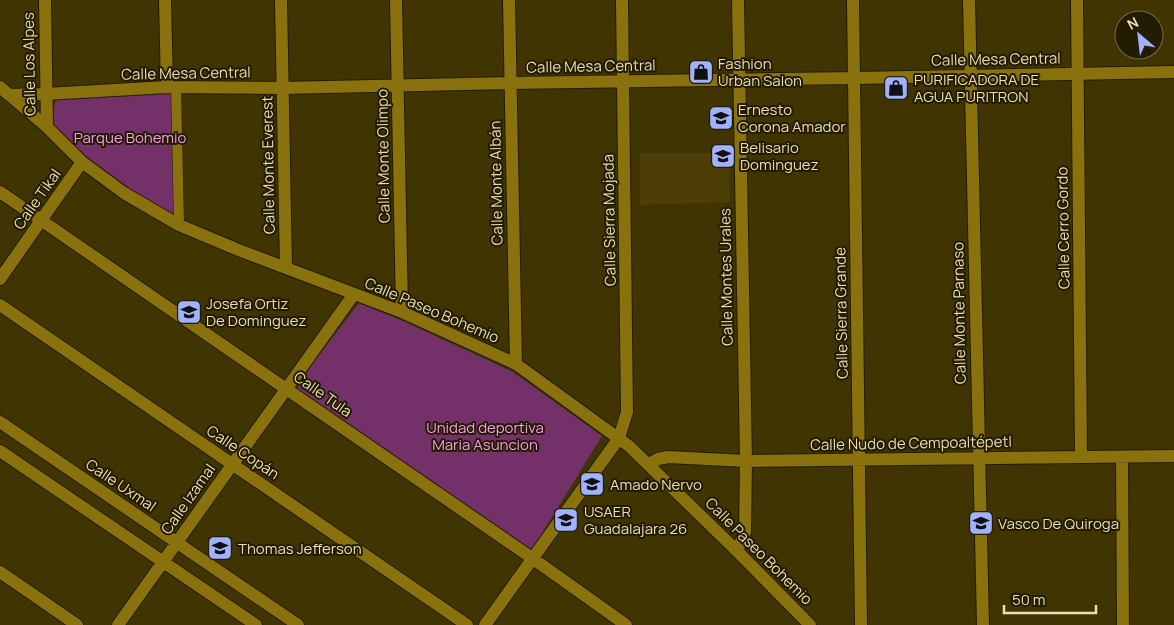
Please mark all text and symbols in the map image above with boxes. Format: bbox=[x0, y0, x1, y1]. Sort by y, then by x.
north arrow bbox=[1114, 10, 1164, 60]
street label: Calle Los Alpes bbox=[18, 12, 40, 116]
text: N bbox=[1124, 12, 1142, 34]
street label: Calle Mesa Central bbox=[931, 47, 1061, 71]
place label: Fashion Urban Salon bbox=[718, 53, 802, 91]
street label: Calle Mesa Central bbox=[526, 54, 656, 78]
shop icon: Fashion Urban Salon bbox=[688, 59, 714, 85]
street label: Calle Mesa Central bbox=[121, 61, 251, 85]
place label: PURIFICADORA DE AGUA PURITRON bbox=[914, 69, 1039, 107]
shop icon: PURIFICADORA DE AGUA PURITRON bbox=[883, 75, 909, 101]
street label: Calle Monte Olimpo bbox=[371, 89, 395, 223]
street label: Calle Monte Everest bbox=[256, 96, 280, 234]
place label: Ernesto Corona Amador bbox=[738, 99, 846, 137]
school or university icon: Ernesto Corona Amador bbox=[708, 105, 734, 131]
street label: Calle Monte Albán bbox=[484, 120, 508, 246]
park label: Parque Bohemio bbox=[74, 127, 186, 148]
place label: Belisario Dominguez bbox=[740, 137, 819, 175]
school or university icon: Belisario Dominguez bbox=[710, 143, 736, 169]
street label: Calle Sierra Mojada bbox=[597, 154, 621, 286]
street label: Calle Tikal bbox=[8, 164, 66, 234]
street label: Calle Cerro Gordo bbox=[1051, 167, 1075, 289]
street label: Calle Montes Urales bbox=[714, 208, 738, 346]
street label: Calle Monte Parnaso bbox=[947, 242, 971, 384]
street label: Calle Sierra Grande bbox=[829, 247, 853, 379]
street label: Calle Paseo Bohemio bbox=[362, 272, 502, 348]
place label: Josefa Ortiz De Dominguez bbox=[206, 293, 306, 331]
school or university icon: Josefa Ortiz De Dominguez bbox=[176, 299, 202, 325]
street label: Calle Tula bbox=[290, 366, 356, 422]
park label: Unidad deportiva Maria Asuncion bbox=[426, 417, 544, 455]
street label: Calle Copán bbox=[202, 420, 284, 484]
street label: Calle Nudo de Cempoaltépetl bbox=[810, 431, 1012, 455]
street label: Calle Uxmal bbox=[82, 454, 160, 516]
street label: Calle Izamal bbox=[156, 460, 220, 538]
school or university icon: Amado Nervo bbox=[579, 471, 605, 497]
place label: Amado Nervo bbox=[610, 474, 702, 495]
street label: Calle Paseo Bohemio bbox=[701, 493, 817, 609]
place label: USAER Guadalajara 26 bbox=[584, 501, 687, 539]
school or university icon: USAER Guadalajara 26 bbox=[553, 507, 579, 533]
school or university icon: Vasco De Quiroga bbox=[968, 510, 994, 536]
place label: Vasco De Quiroga bbox=[998, 513, 1119, 534]
school or university icon: Thomas Jefferson bbox=[207, 535, 233, 561]
place label: Thomas Jefferson bbox=[238, 538, 362, 559]
scale bar bbox=[1004, 582, 1096, 614]
text: 50 m bbox=[1012, 589, 1046, 610]

